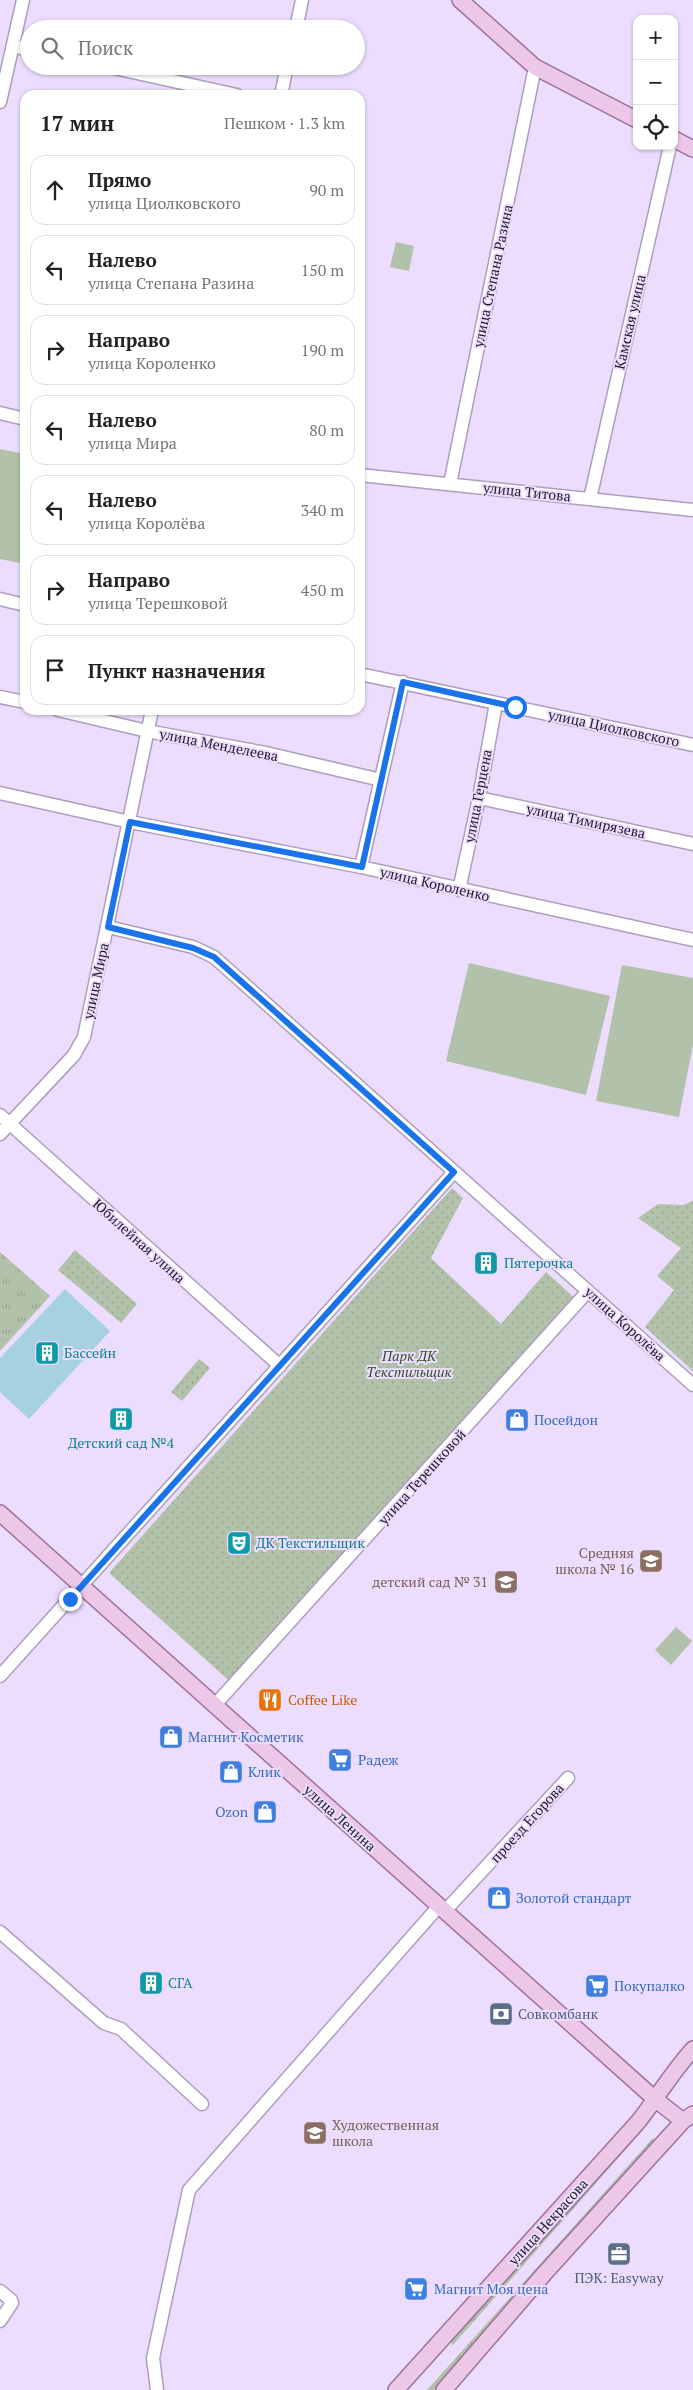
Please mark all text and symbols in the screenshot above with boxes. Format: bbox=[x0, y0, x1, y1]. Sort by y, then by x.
map controls bbox=[633, 15, 678, 150]
button: + bbox=[633, 15, 678, 60]
search box bbox=[20, 20, 365, 75]
icon: search bbox=[38, 34, 66, 62]
text: Поиск bbox=[78, 35, 133, 60]
button: − bbox=[633, 60, 678, 105]
button: locate bbox=[633, 105, 678, 150]
text: 17 мин bbox=[40, 109, 114, 137]
text: Пешком · 1.3 km bbox=[224, 112, 345, 134]
text: Прямо bbox=[88, 167, 151, 192]
icon: ahead bbox=[41, 176, 69, 204]
text: 90 m bbox=[309, 179, 344, 201]
text: улица Циолковского bbox=[88, 192, 241, 214]
street label: улица Степана Разина bbox=[468, 203, 517, 350]
text: Налево bbox=[88, 247, 157, 272]
icon: left bbox=[41, 256, 69, 284]
text: 150 m bbox=[301, 259, 344, 281]
text: улица Степана Разина bbox=[88, 272, 254, 294]
street label: Камская улица bbox=[609, 273, 650, 371]
text: Направо bbox=[88, 327, 170, 352]
icon: right bbox=[41, 336, 69, 364]
text: 190 m bbox=[301, 339, 344, 361]
text: улица Короленко bbox=[88, 352, 216, 374]
text: Налево bbox=[88, 407, 157, 432]
icon: left bbox=[41, 416, 69, 444]
text: 80 m bbox=[309, 419, 344, 441]
text: улица Мира bbox=[88, 432, 177, 454]
street label: улица Титова bbox=[481, 477, 572, 506]
text: Налево bbox=[88, 487, 157, 512]
icon: left bbox=[41, 496, 69, 524]
text: 340 m bbox=[301, 499, 344, 521]
text: улица Королёва bbox=[88, 512, 205, 534]
text: Направо bbox=[88, 567, 170, 592]
icon: right bbox=[41, 576, 69, 604]
text: 450 m bbox=[301, 579, 344, 601]
text: улица Терешковой bbox=[88, 592, 228, 614]
icon: arrive bbox=[41, 656, 69, 684]
text: Пункт назначения bbox=[88, 658, 265, 683]
route start bbox=[504, 696, 527, 719]
street label: улица Циолковского bbox=[546, 704, 682, 751]
street label: улица Менделеева bbox=[157, 723, 280, 765]
street label: улица Герцена bbox=[459, 748, 496, 845]
street label: улица Тимирязева bbox=[524, 798, 647, 842]
street label: улица Короленко bbox=[377, 861, 492, 905]
street label: улица Мира bbox=[78, 941, 113, 1022]
street label: Юбилейная улица bbox=[89, 1194, 190, 1287]
building icon: Пятерочка bbox=[473, 1250, 499, 1276]
place label: Пятерочка bbox=[504, 1253, 573, 1272]
street label: улица Королёва bbox=[580, 1282, 670, 1365]
building icon: Бассейн bbox=[34, 1340, 60, 1366]
place label: Бассейн bbox=[64, 1343, 117, 1362]
park label: Парк ДК Текстильщик bbox=[366, 1346, 452, 1381]
building icon: Детский сад №4 bbox=[108, 1406, 134, 1432]
shop icon: Посейдон bbox=[504, 1407, 530, 1433]
place label: Посейдон bbox=[534, 1410, 598, 1429]
street label: улица Терешковой bbox=[373, 1425, 470, 1529]
place label: Детский сад №4 bbox=[68, 1433, 175, 1452]
theatre icon: ДК Текстильщик bbox=[226, 1530, 252, 1556]
place label: ДК Текстильщик bbox=[256, 1533, 365, 1552]
place label: Средняя школа № 16 bbox=[555, 1543, 635, 1578]
school or university icon: Средняя школа № 16 bbox=[638, 1548, 664, 1574]
school or university icon: детский сад № 31 bbox=[493, 1569, 519, 1595]
place label: детский сад № 31 bbox=[372, 1572, 488, 1591]
route end bbox=[59, 1588, 82, 1611]
restaurant icon: Coffee Like bbox=[257, 1687, 283, 1713]
place label: Coffee Like bbox=[288, 1690, 357, 1709]
shop icon: Магнит Косметик bbox=[158, 1724, 184, 1750]
place label: Магнит Косметик bbox=[188, 1727, 304, 1746]
supermarket icon: Радеж bbox=[327, 1747, 353, 1773]
place label: Радеж bbox=[358, 1750, 399, 1769]
shop icon: Клик bbox=[218, 1759, 244, 1785]
place label: Клик bbox=[248, 1762, 281, 1781]
street label: улица Ленина bbox=[299, 1779, 380, 1855]
street label: проезд Егорова bbox=[486, 1779, 568, 1867]
shop icon: Ozon bbox=[252, 1799, 278, 1825]
place label: Ozon bbox=[215, 1802, 249, 1821]
shop icon: Золотой стандарт bbox=[486, 1885, 512, 1911]
place label: Золотой стандарт bbox=[516, 1888, 632, 1907]
building icon: СГА bbox=[138, 1970, 164, 1996]
place label: СГА bbox=[168, 1973, 193, 1992]
supermarket icon: Покупалко bbox=[584, 1973, 610, 1999]
place label: Покупалко bbox=[614, 1976, 685, 1995]
bank icon: Совкомбанк bbox=[488, 2001, 514, 2027]
place label: Совкомбанк bbox=[518, 2004, 598, 2023]
place label: Художественная школа bbox=[332, 2115, 439, 2150]
school or university icon: Художественная школа bbox=[302, 2120, 328, 2146]
street label: улица Некрасова bbox=[503, 2174, 592, 2270]
office icon: ПЭК: Easyway bbox=[606, 2241, 632, 2267]
place label: ПЭК: Easyway bbox=[574, 2268, 664, 2287]
supermarket icon: Магнит Моя цена bbox=[403, 2276, 429, 2302]
place label: Магнит Моя цена bbox=[434, 2279, 548, 2298]

